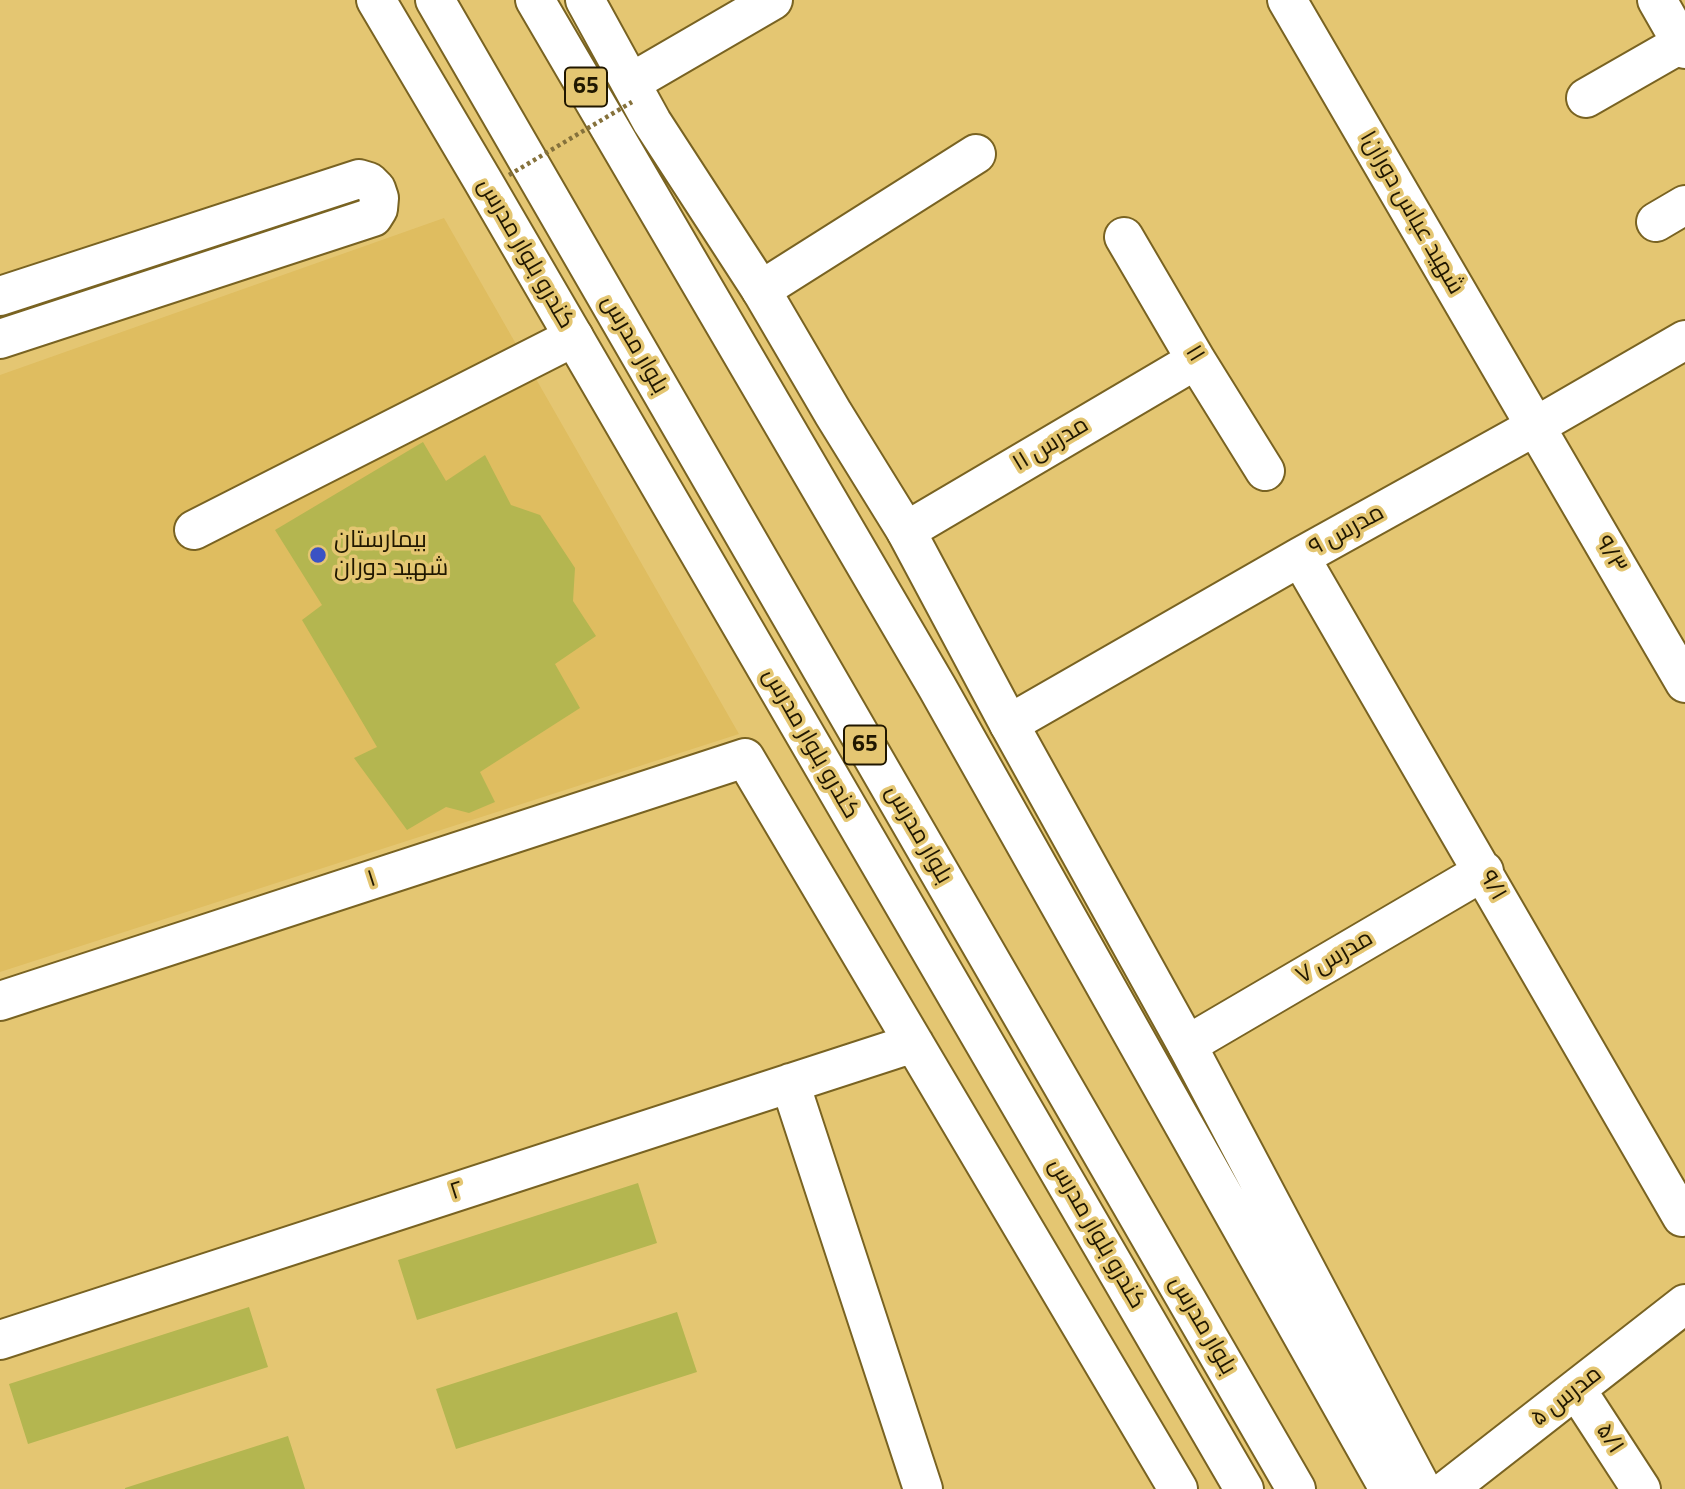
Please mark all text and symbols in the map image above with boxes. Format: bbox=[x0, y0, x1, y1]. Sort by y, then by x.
road number: 65 bbox=[565, 68, 607, 106]
street label: شهید عباس دوران۱ bbox=[1352, 126, 1470, 300]
street label: کندرو بلوار مدرس bbox=[470, 174, 580, 334]
street label: بلوار مدرس bbox=[594, 290, 674, 400]
street label: ۱۱ bbox=[1178, 340, 1210, 368]
street label: مدرس ۱۱ bbox=[1008, 411, 1094, 479]
street label: مدرس ۹ bbox=[1304, 499, 1390, 563]
place label: بیمارستان شهید دوران bbox=[334, 527, 448, 583]
street label: ۹/۳ bbox=[1588, 531, 1632, 579]
marker: بیمارستان شهید دوران bbox=[308, 545, 328, 565]
street label: کندرو بلوار مدرس bbox=[755, 664, 865, 824]
road number: 65 bbox=[844, 726, 886, 764]
street label: بلوار مدرس bbox=[878, 780, 958, 890]
street label: ۱ bbox=[364, 865, 380, 895]
street label: ۹/۱ bbox=[1472, 866, 1512, 906]
street label: مدرس ۷ bbox=[1291, 925, 1379, 991]
street label: کندرو بلوار مدرس bbox=[1041, 1154, 1151, 1314]
street label: ۲ bbox=[447, 1176, 467, 1208]
street label: بلوار مدرس bbox=[1162, 1271, 1242, 1381]
street label: مدرس ۵ bbox=[1526, 1360, 1608, 1434]
street label: ۵/۱ bbox=[1589, 1418, 1629, 1460]

